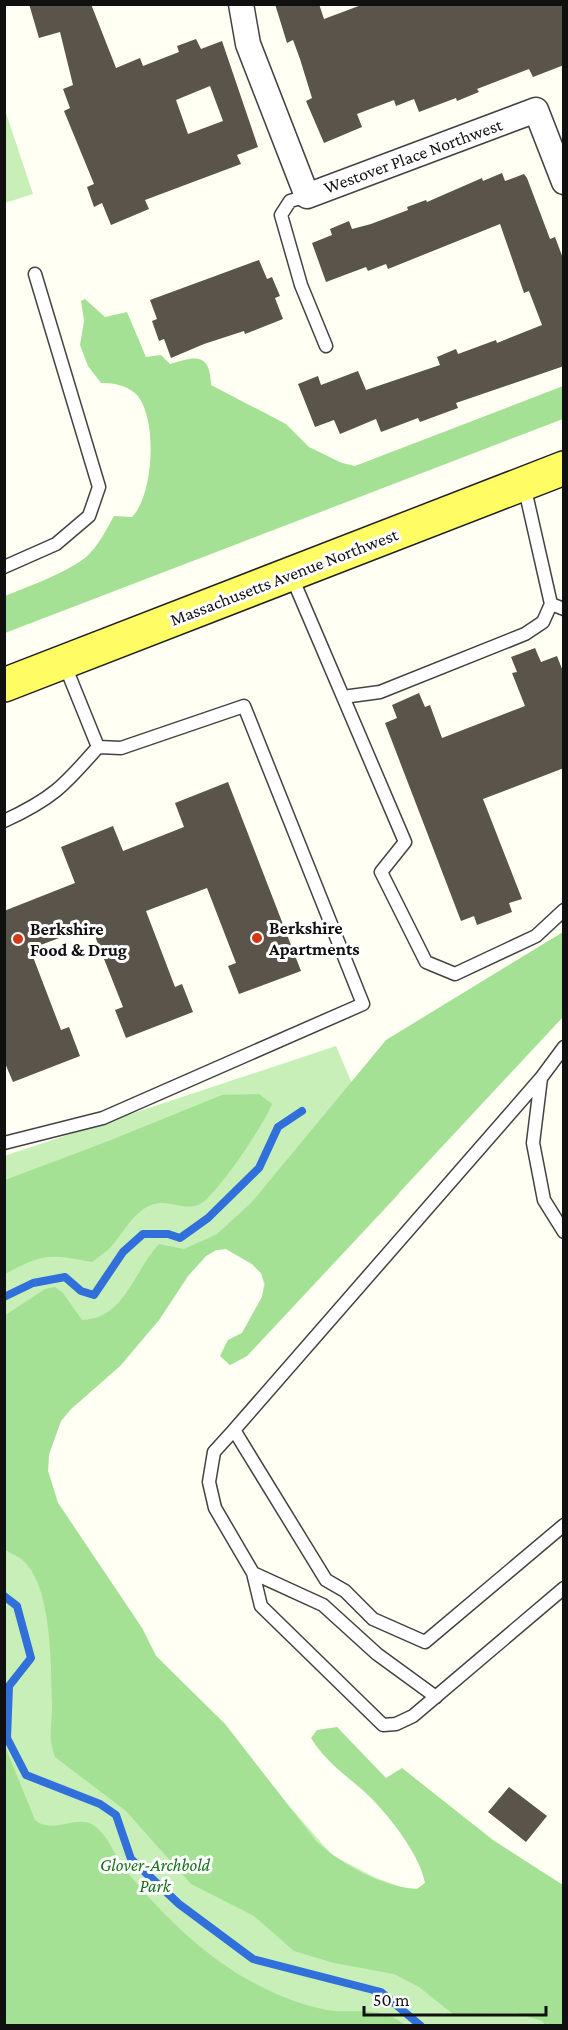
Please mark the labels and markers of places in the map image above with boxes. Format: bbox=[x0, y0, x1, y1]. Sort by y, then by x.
place label: Berkshire Apartments bbox=[268, 918, 360, 959]
place label: Berkshire Food & Drug bbox=[30, 919, 127, 960]
marker: Berkshire Apartments bbox=[250, 931, 264, 945]
marker: Berkshire Food & Drug bbox=[11, 932, 25, 946]

